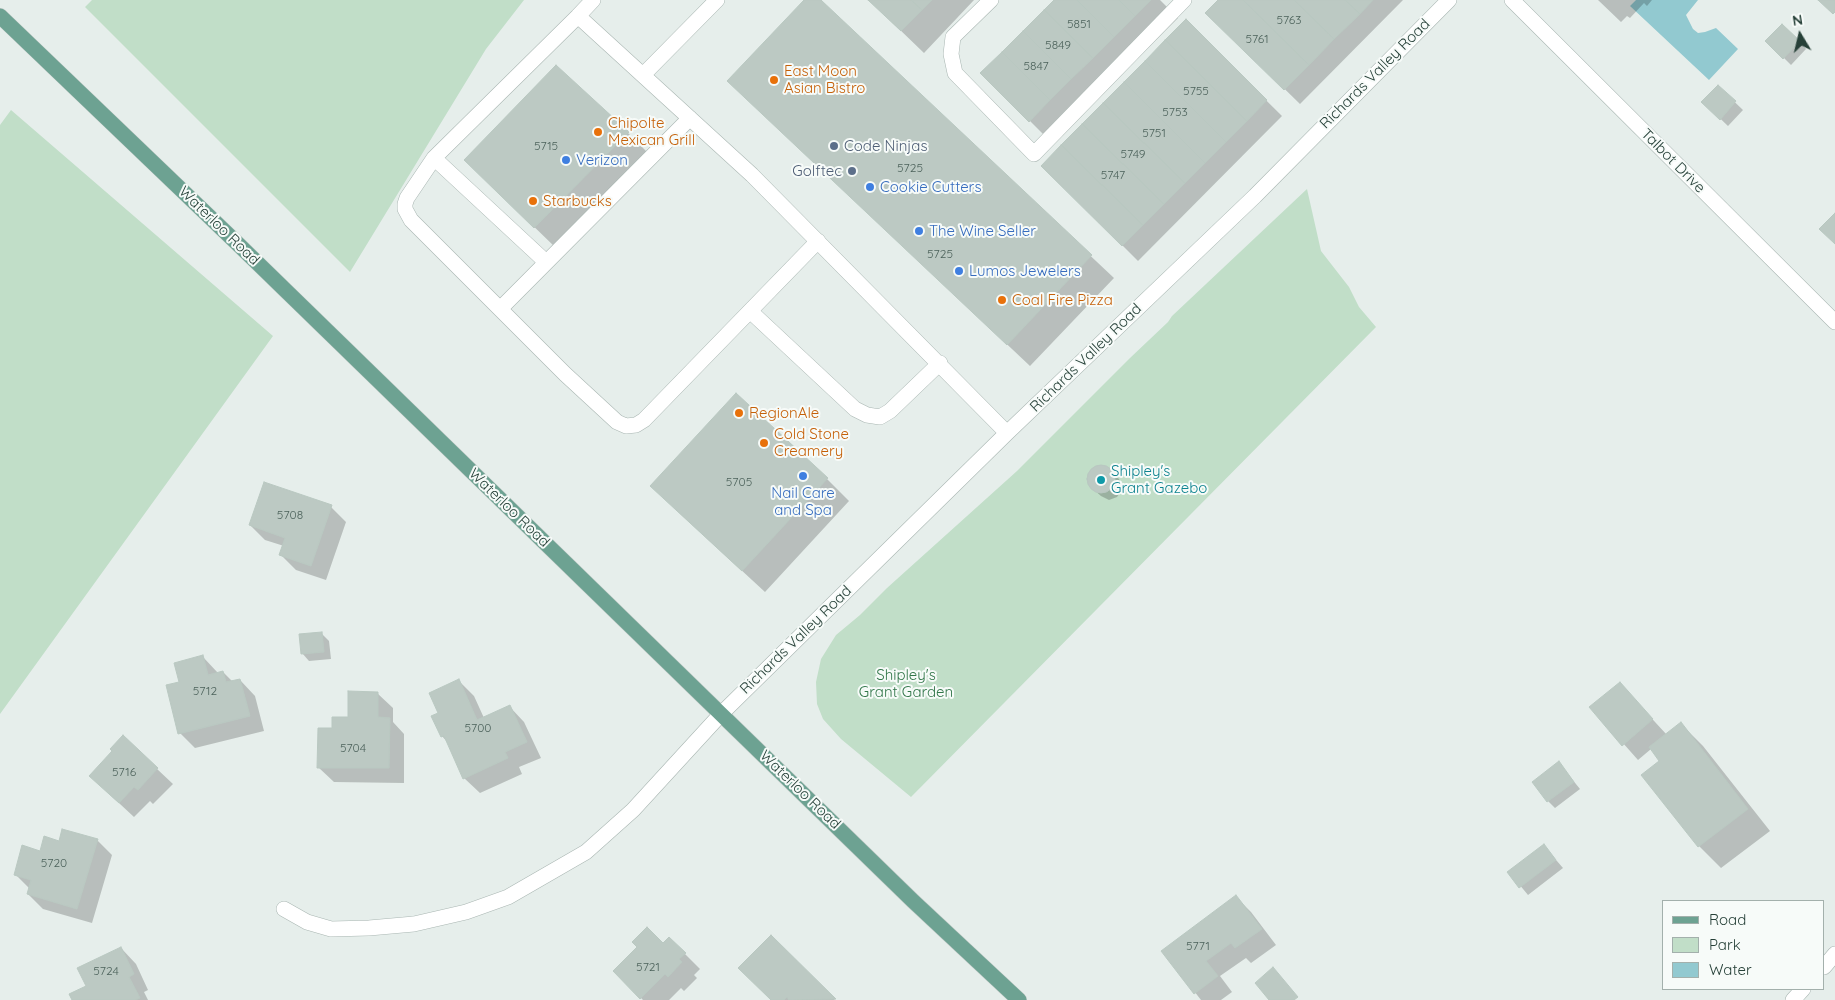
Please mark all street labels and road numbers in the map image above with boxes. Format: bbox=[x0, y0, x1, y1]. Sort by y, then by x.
street label: Richards Valley Road bbox=[1316, 15, 1434, 133]
street label: Talbot Drive bbox=[1637, 125, 1709, 197]
street label: Waterloo Road bbox=[175, 183, 263, 269]
street label: Richards Valley Road bbox=[1026, 300, 1146, 416]
street label: Waterloo Road bbox=[465, 465, 553, 551]
street label: Richards Valley Road bbox=[736, 582, 856, 698]
street label: Waterloo Road bbox=[756, 747, 844, 833]

